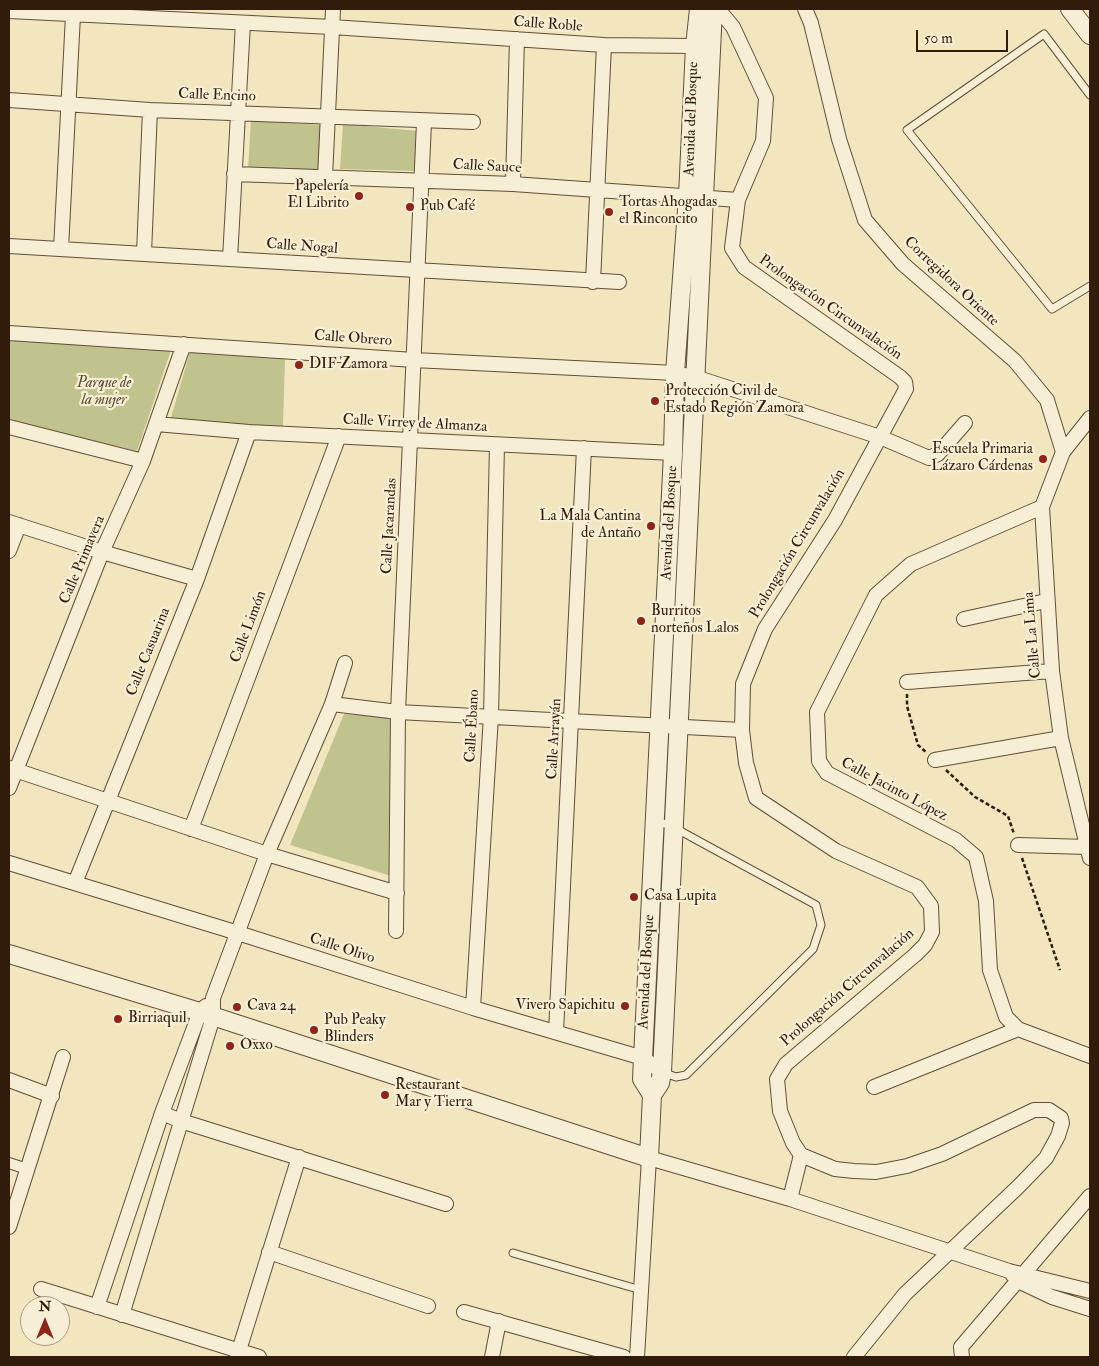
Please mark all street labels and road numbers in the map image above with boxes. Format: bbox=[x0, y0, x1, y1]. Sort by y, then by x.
street label: Calle Roble bbox=[513, 14, 583, 36]
street label: Avenida del Bosque bbox=[681, 61, 703, 177]
street label: Calle Encino bbox=[178, 86, 256, 106]
street label: Calle Sauce bbox=[452, 156, 522, 178]
street label: Corregidora Oriente bbox=[900, 233, 1002, 331]
street label: Calle Nogal bbox=[266, 236, 338, 258]
street label: Prolongacíon Circunvalación bbox=[755, 252, 905, 364]
street label: Calle Obrero bbox=[313, 327, 393, 351]
street label: Calle Virrey de Almanza bbox=[342, 411, 488, 437]
street label: Avenida del Bosque bbox=[658, 465, 682, 581]
street label: Prolongación Circunvalación bbox=[746, 466, 850, 622]
street label: Calle Jacarandas bbox=[378, 477, 402, 575]
street label: Calle Primavera bbox=[56, 513, 110, 607]
street label: Calle Limón bbox=[227, 589, 271, 665]
street label: Calle La Lima bbox=[1020, 591, 1046, 679]
street label: Calle Casuarina bbox=[123, 605, 175, 699]
street label: Calle Ébano bbox=[462, 689, 484, 763]
street label: Calle Arrayán bbox=[544, 698, 566, 780]
street label: Calle Jacinto López bbox=[838, 754, 950, 826]
street label: Avenida del Bosque bbox=[635, 914, 659, 1030]
street label: Prolongación Circunvalación bbox=[778, 925, 918, 1051]
street label: Calle Olivo bbox=[307, 930, 377, 968]

